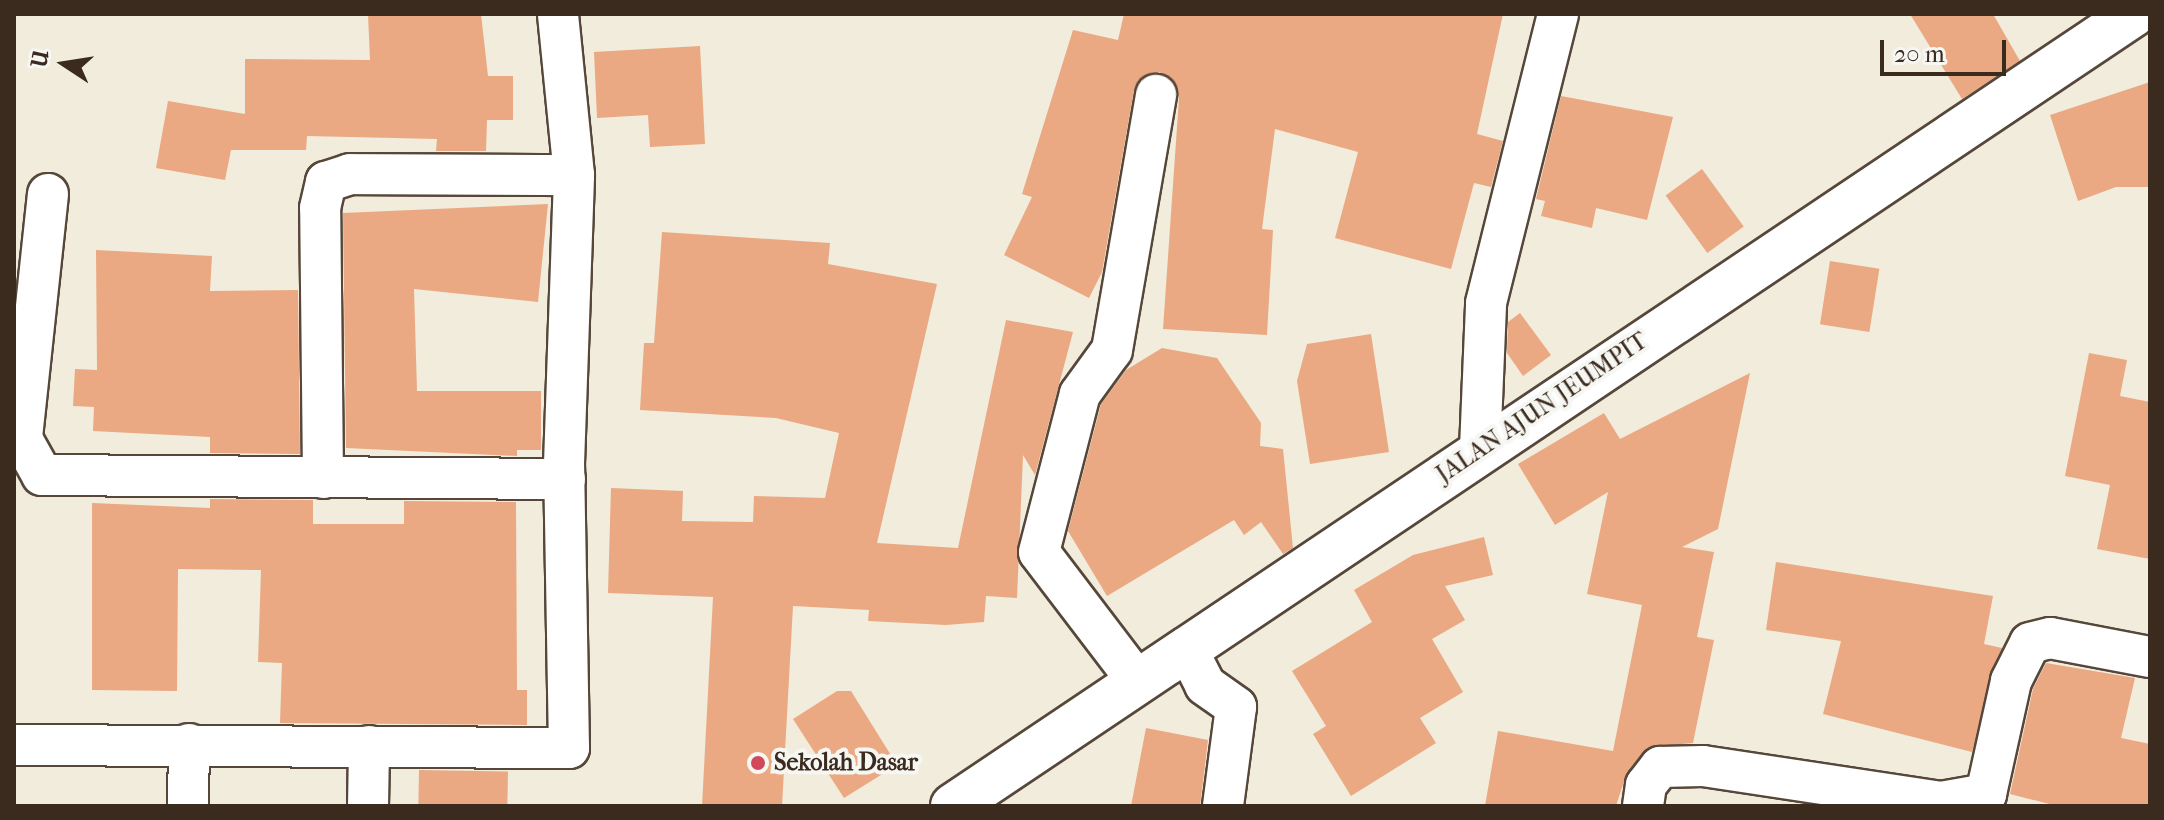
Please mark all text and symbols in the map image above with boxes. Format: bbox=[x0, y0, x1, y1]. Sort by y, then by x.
north arrow bbox=[24, 24, 104, 104]
scale bar bbox=[1884, 24, 2010, 74]
text: 20 m bbox=[1894, 40, 1945, 68]
text: U bbox=[26, 48, 55, 70]
street label: JALAN AJUN JEUMPIT bbox=[1431, 327, 1653, 489]
place label: Sekolah Dasar bbox=[774, 749, 918, 777]
marker: Sekolah Dasar bbox=[749, 754, 767, 772]

